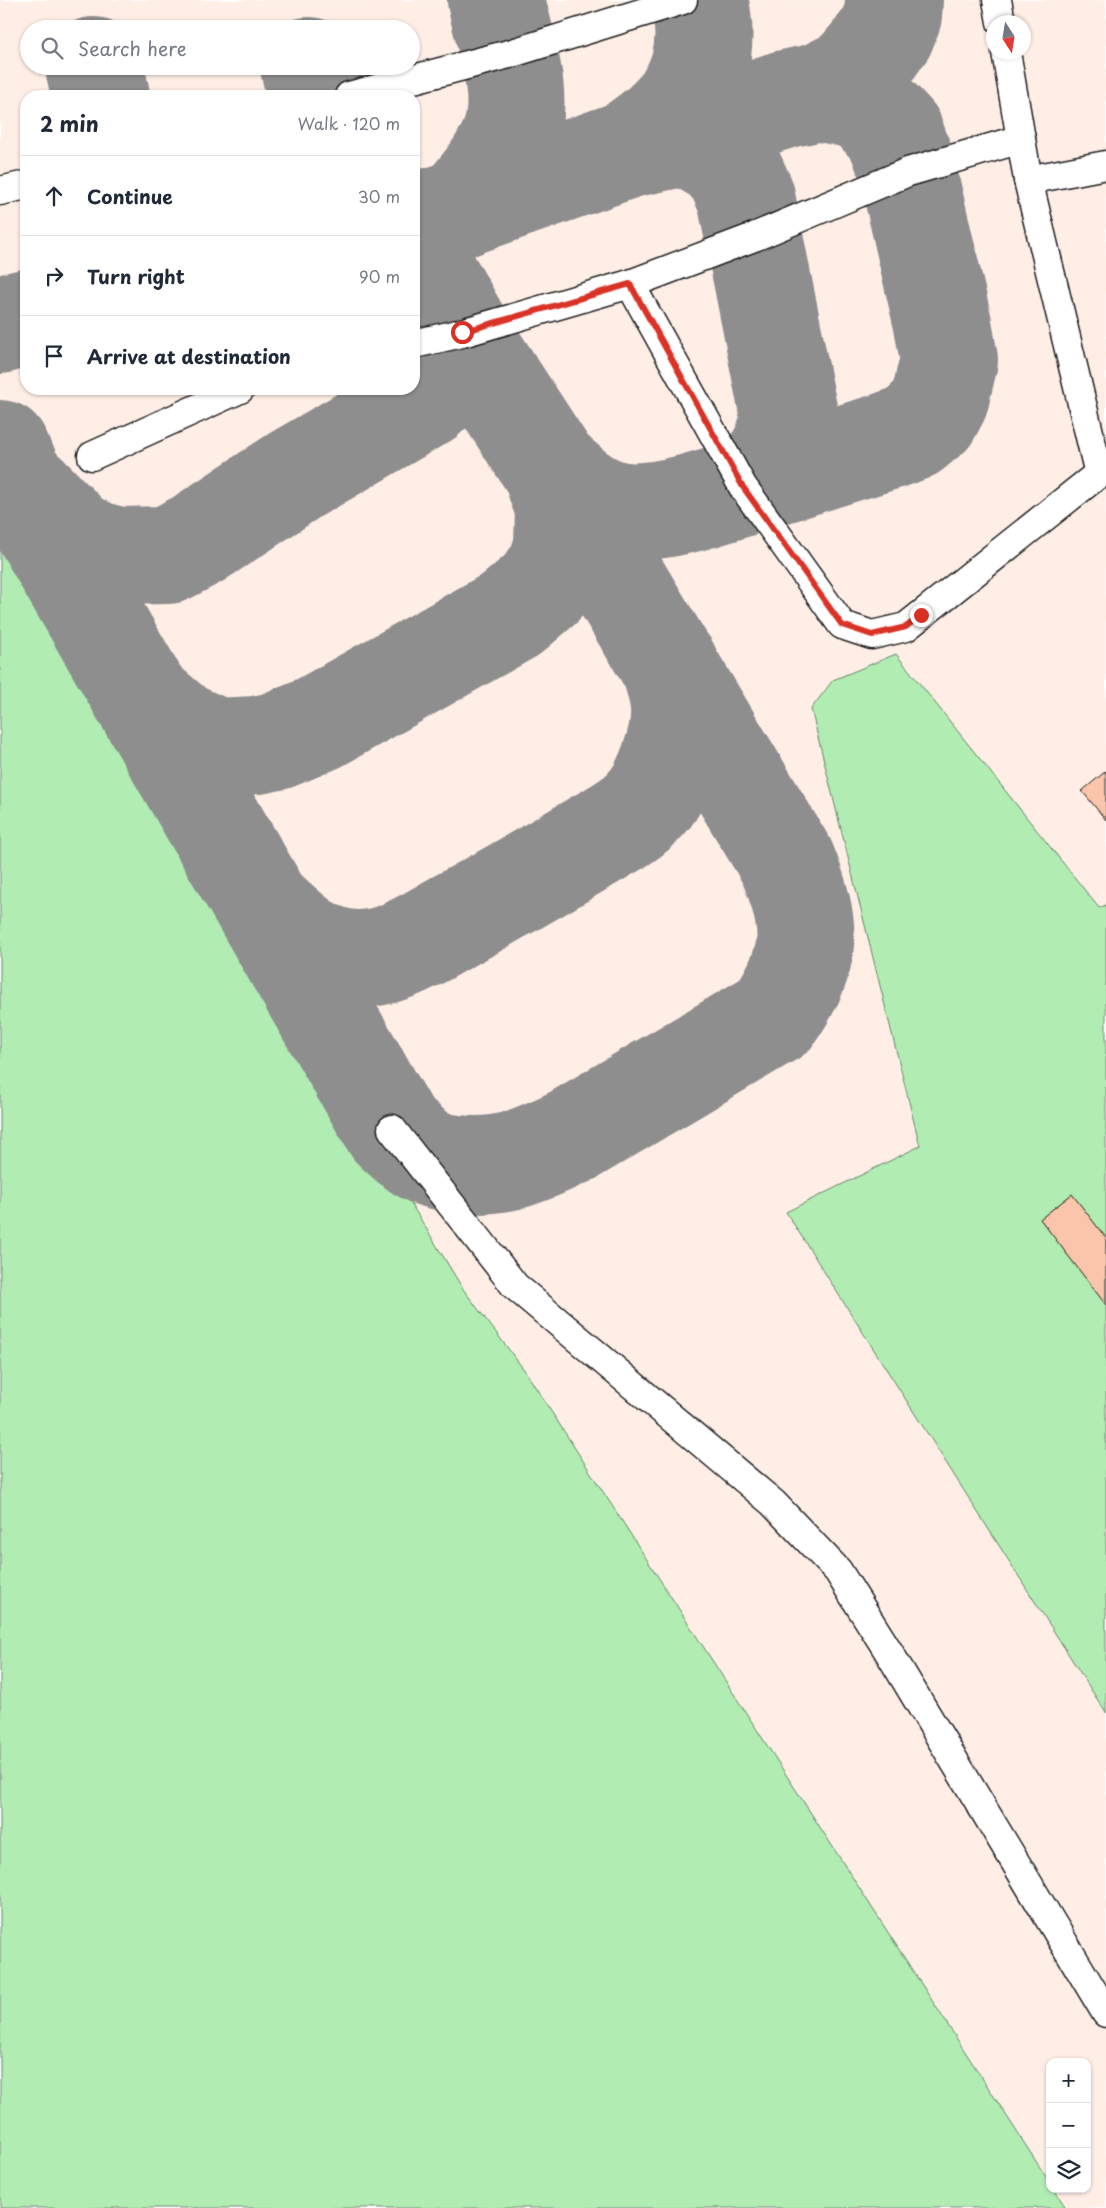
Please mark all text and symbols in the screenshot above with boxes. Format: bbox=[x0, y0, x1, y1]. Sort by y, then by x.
north arrow bbox=[986, 15, 1031, 60]
search box bbox=[20, 20, 420, 75]
icon: search bbox=[38, 34, 66, 62]
text: Search here bbox=[78, 34, 187, 62]
text: 2 min bbox=[40, 107, 99, 139]
text: Walk · 120 m bbox=[298, 111, 400, 135]
icon: ahead bbox=[40, 182, 68, 210]
text: Continue bbox=[87, 182, 173, 210]
text: 30 m bbox=[358, 184, 400, 208]
icon: right bbox=[40, 262, 68, 290]
text: Turn right bbox=[87, 262, 185, 290]
text: 90 m bbox=[359, 264, 400, 288]
route start bbox=[451, 321, 474, 344]
icon: arrive bbox=[40, 342, 68, 370]
text: Arrive at destination bbox=[87, 342, 291, 370]
route end bbox=[910, 604, 933, 627]
map controls bbox=[1046, 2058, 1091, 2193]
button: + bbox=[1046, 2058, 1091, 2103]
button: − bbox=[1046, 2103, 1091, 2148]
button: layers bbox=[1046, 2148, 1091, 2193]

